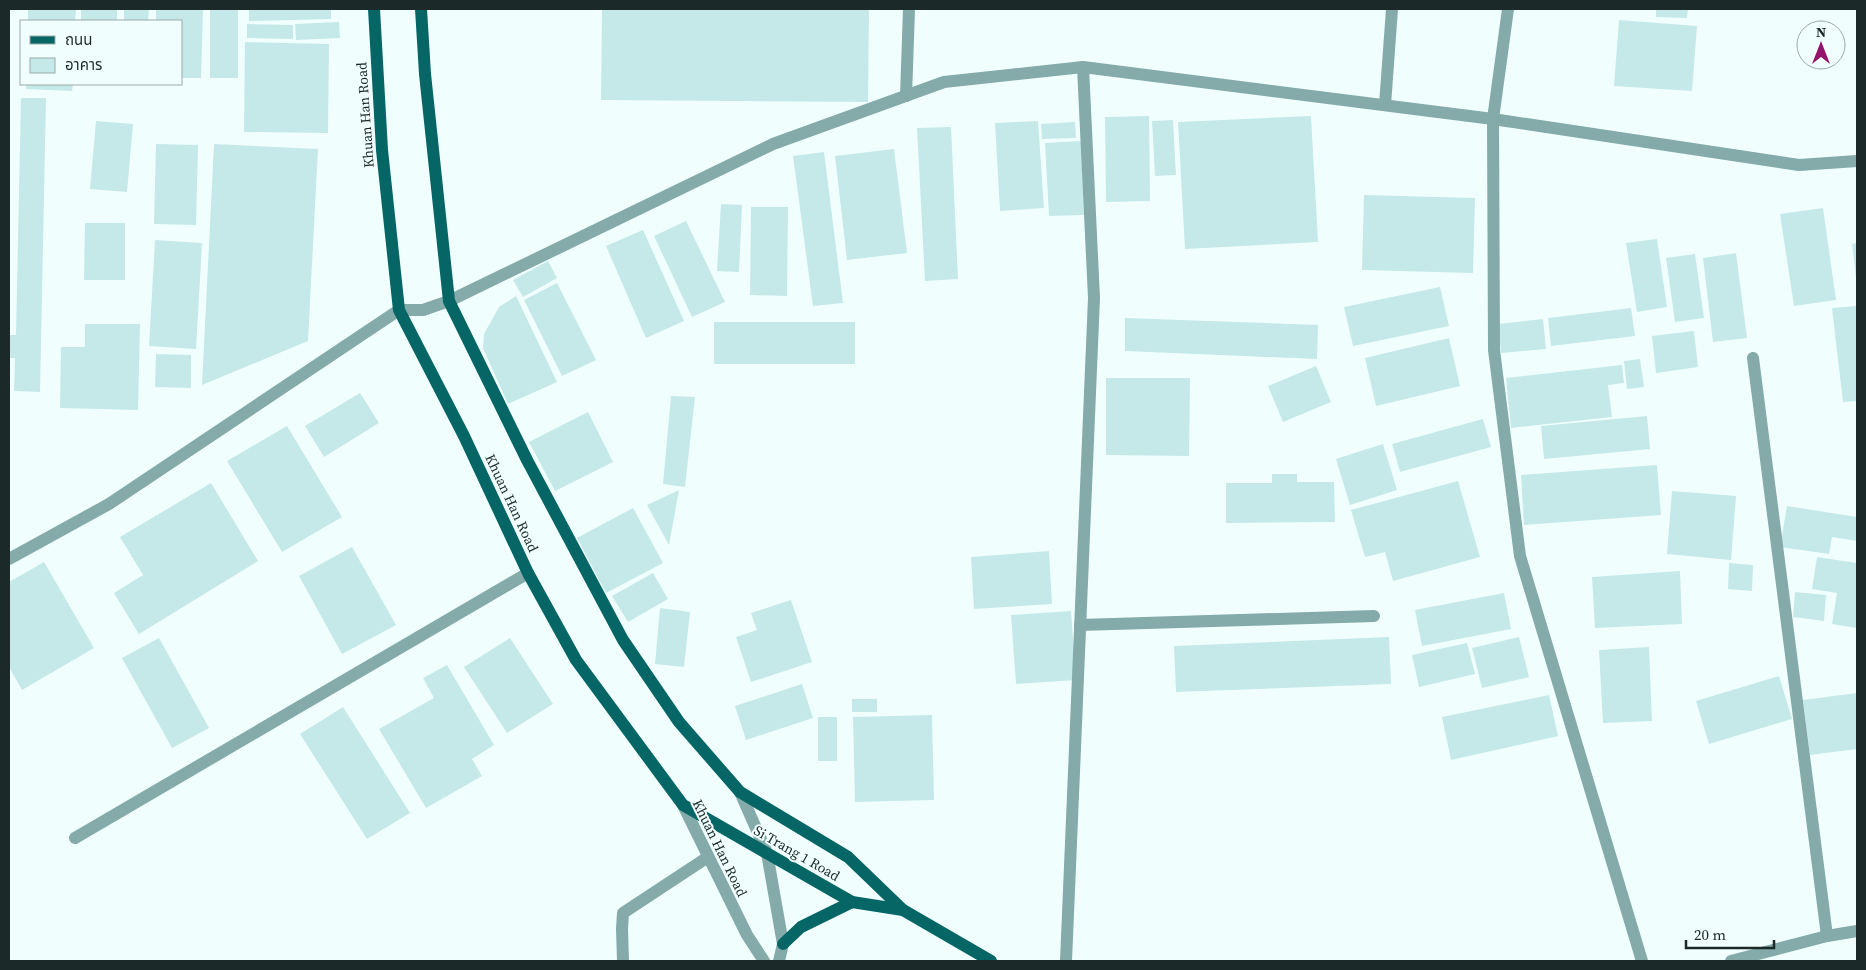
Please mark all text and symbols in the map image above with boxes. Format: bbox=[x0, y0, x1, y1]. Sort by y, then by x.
legend bbox=[20, 20, 182, 85]
north arrow bbox=[1796, 20, 1846, 70]
text: N bbox=[1816, 22, 1826, 42]
text: ถนน bbox=[65, 29, 92, 50]
text: อาคาร bbox=[65, 54, 102, 75]
street label: Khuan Han Road bbox=[351, 61, 379, 169]
street label: Khuan Han Road bbox=[481, 451, 543, 555]
street label: Khuan Han Road bbox=[688, 796, 752, 900]
street label: Si Trang 1 Road bbox=[750, 820, 844, 886]
scale bar bbox=[1686, 918, 1774, 950]
text: 20 m bbox=[1694, 924, 1726, 945]

